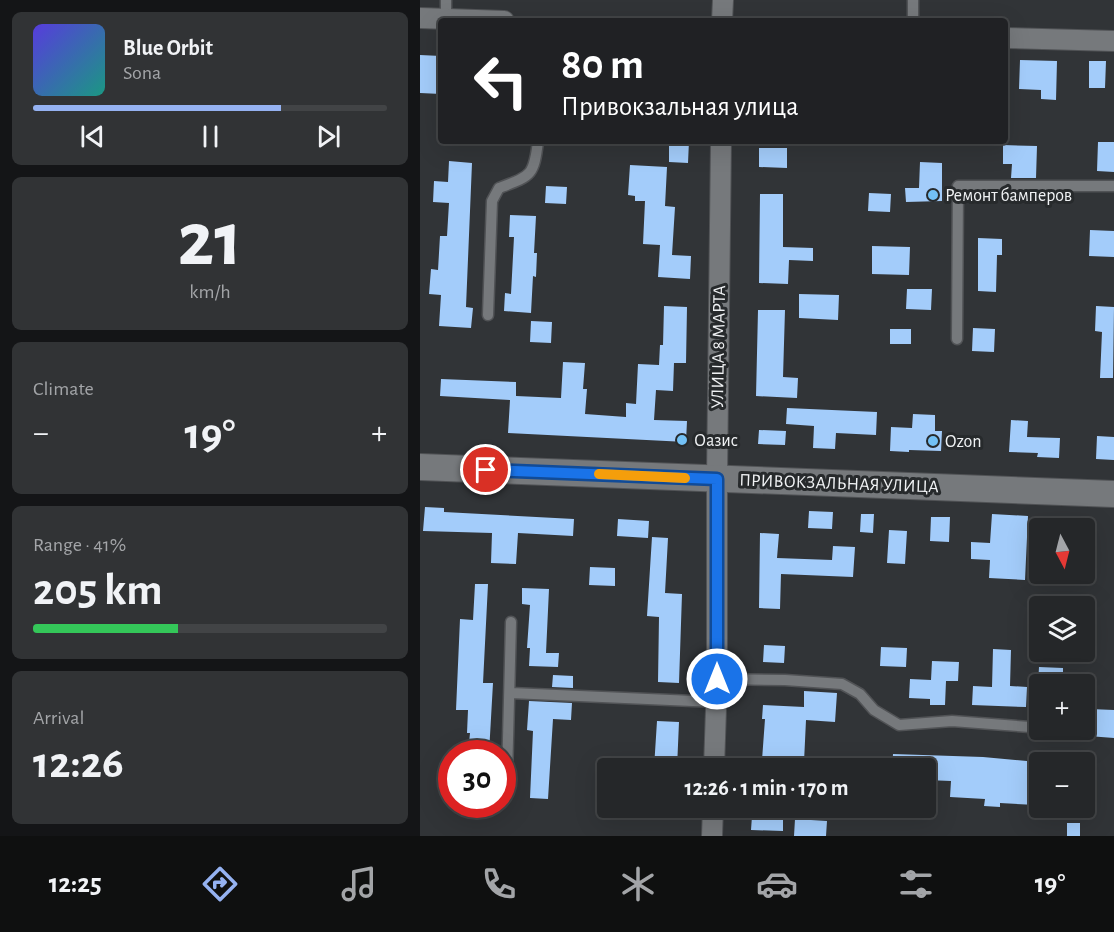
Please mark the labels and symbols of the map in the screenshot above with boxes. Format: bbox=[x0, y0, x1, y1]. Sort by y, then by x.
place label: Ремонт бамперов bbox=[945, 186, 1072, 205]
marker: Ремонт бамперов bbox=[926, 188, 940, 202]
street label: УЛИЦА 8 МАРТА bbox=[709, 285, 729, 409]
place label: Оазис bbox=[694, 432, 738, 450]
marker: Оазис bbox=[675, 433, 689, 447]
place label: Ozon bbox=[945, 433, 982, 451]
marker: Ozon bbox=[926, 434, 940, 448]
pin bbox=[460, 444, 511, 495]
street label: ПРИВОКЗАЛЬНАЯ УЛИЦА bbox=[739, 472, 940, 496]
north arrow bbox=[1029, 518, 1095, 584]
position arrow bbox=[685, 647, 749, 711]
speed limit sign: 30 bbox=[438, 740, 516, 818]

